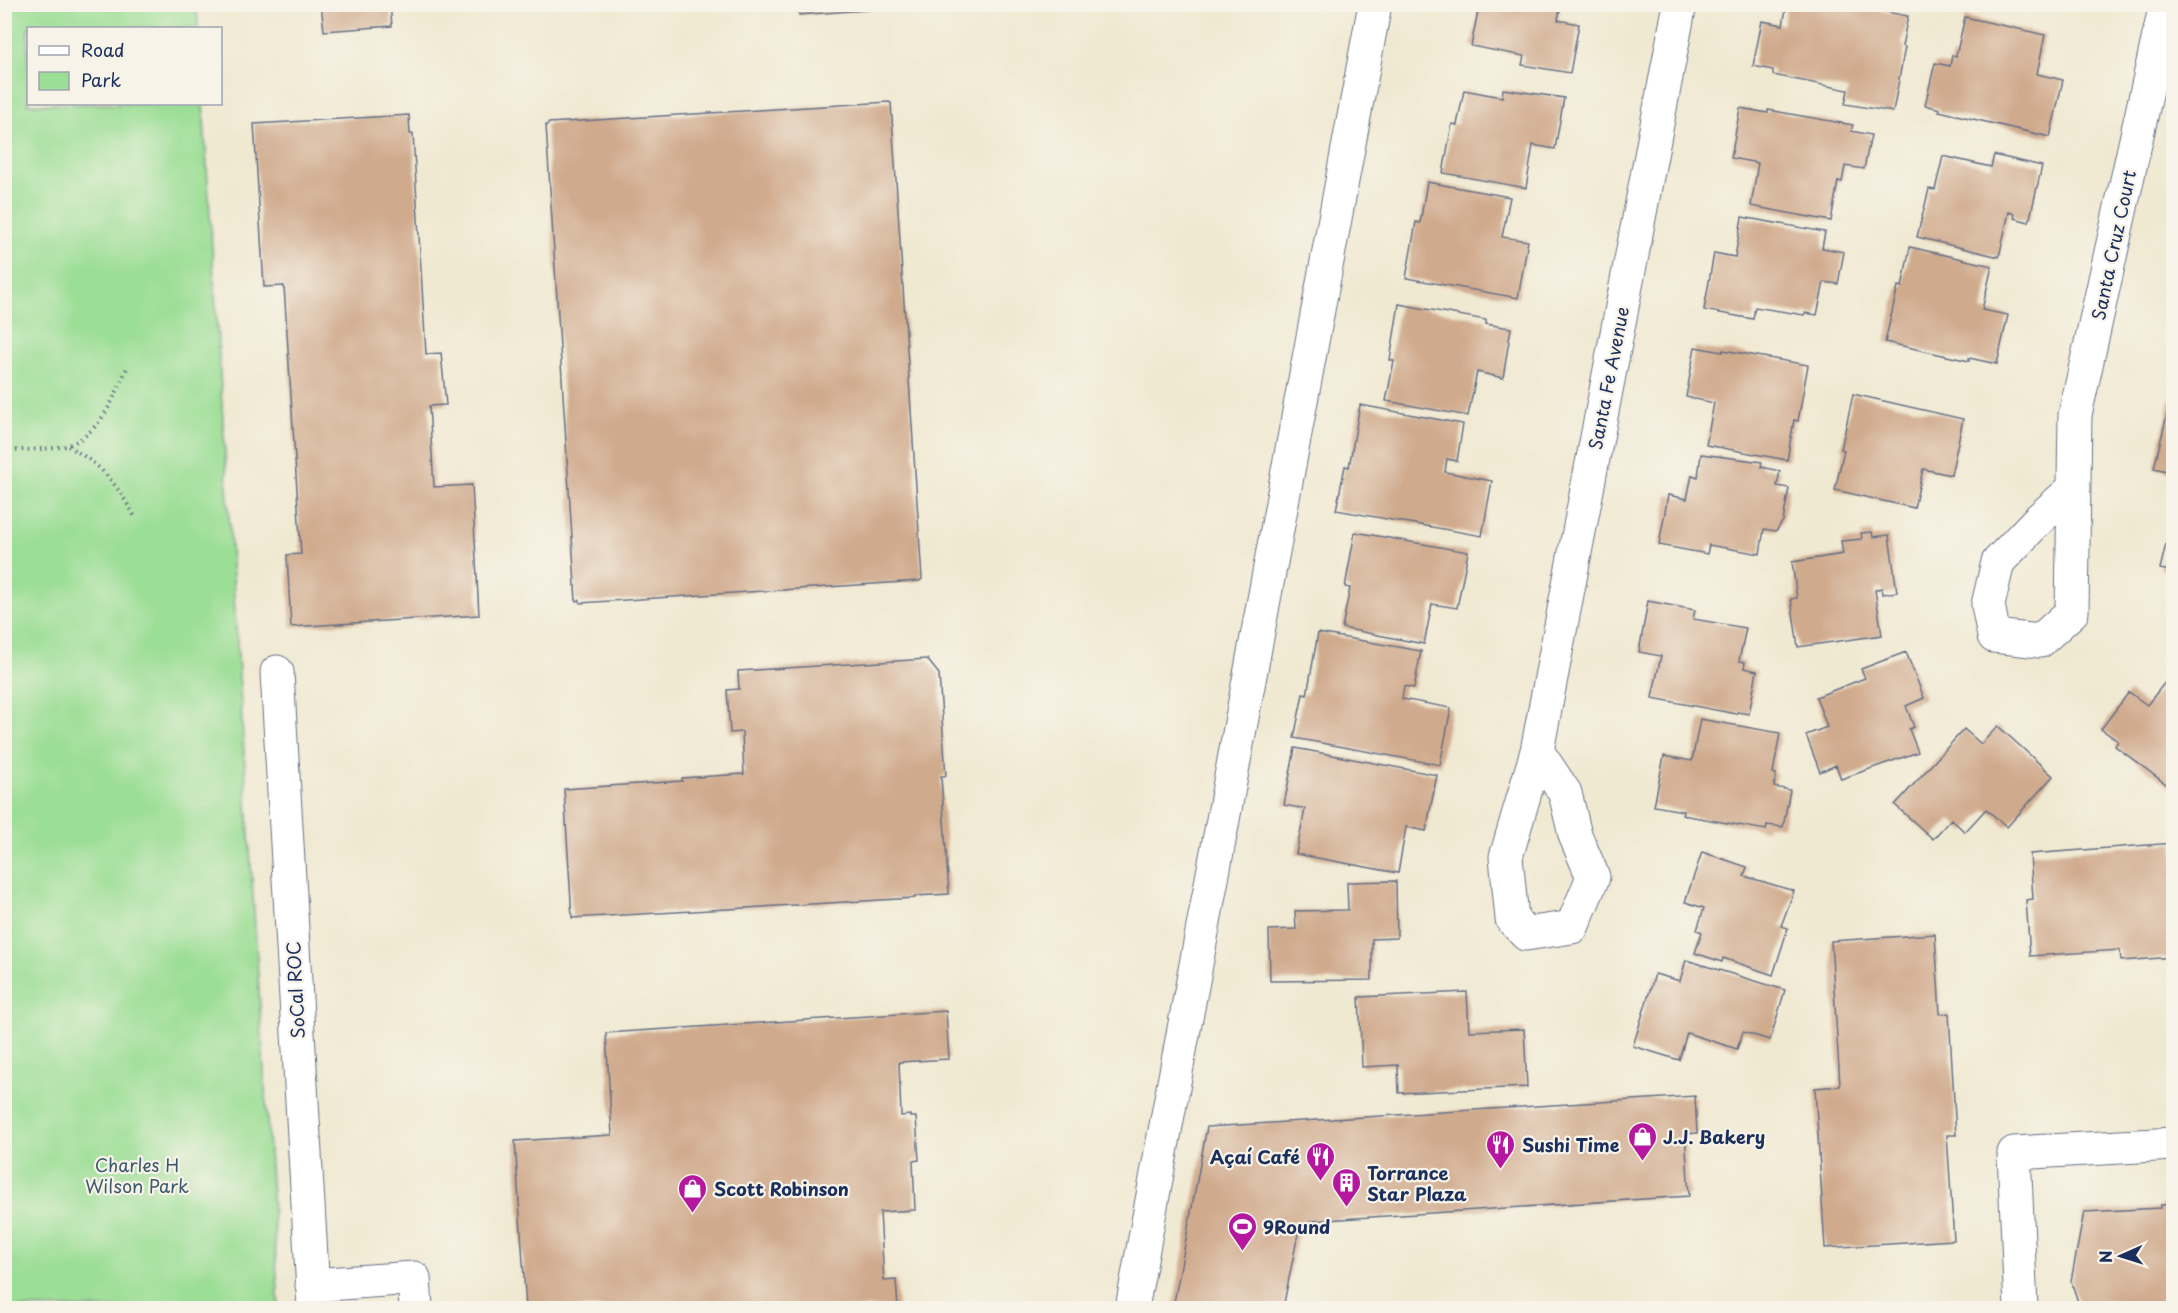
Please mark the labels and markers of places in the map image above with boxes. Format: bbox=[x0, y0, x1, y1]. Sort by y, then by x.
shop icon: J.J. Bakery bbox=[1626, 1120, 1658, 1162]
place label: J.J. Bakery bbox=[1663, 1123, 1765, 1150]
restaurant icon: Sushi Time bbox=[1485, 1128, 1517, 1170]
place label: Sushi Time bbox=[1522, 1131, 1620, 1158]
restaurant icon: Açaí Café bbox=[1305, 1140, 1337, 1182]
place label: Açaí Café bbox=[1210, 1143, 1300, 1170]
place label: Torrance Star Plaza bbox=[1367, 1159, 1467, 1207]
building icon: Torrance Star Plaza bbox=[1330, 1166, 1362, 1208]
shop icon: Scott Robinson bbox=[677, 1172, 709, 1214]
place label: Scott Robinson bbox=[714, 1175, 849, 1202]
sports icon: 9Round bbox=[1226, 1210, 1258, 1252]
place label: 9Round bbox=[1263, 1213, 1330, 1240]

